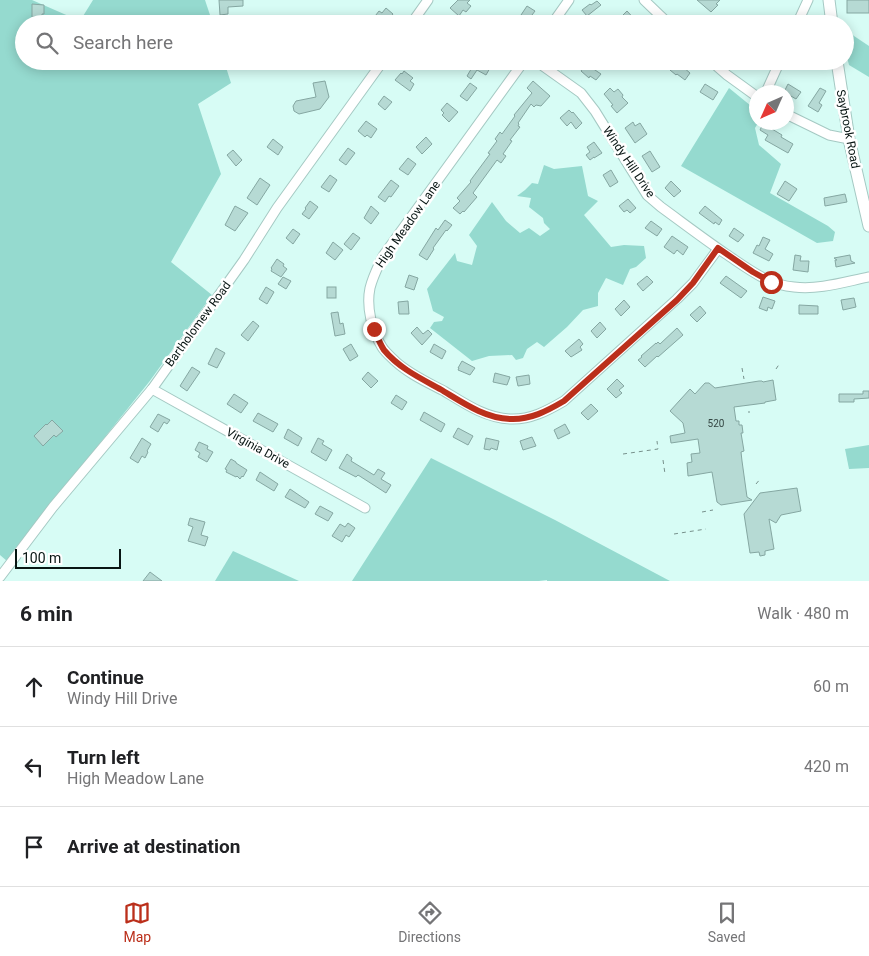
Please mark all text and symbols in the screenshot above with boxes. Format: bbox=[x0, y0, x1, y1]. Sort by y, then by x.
search box bbox=[15, 15, 854, 70]
icon: search bbox=[33, 29, 61, 57]
text: Search here bbox=[73, 31, 173, 54]
north arrow bbox=[749, 85, 794, 130]
street label: Saybrook Road bbox=[833, 88, 863, 170]
street label: Windy Hill Drive bbox=[600, 124, 658, 200]
street label: High Meadow Lane bbox=[373, 178, 443, 270]
route start bbox=[760, 271, 783, 294]
street label: Bartholomew Road bbox=[162, 279, 234, 369]
route end bbox=[363, 318, 386, 341]
house number: 520 bbox=[708, 418, 725, 429]
street label: Virginia Drive bbox=[224, 425, 292, 471]
scale bar bbox=[15, 546, 121, 569]
text: 100 m bbox=[22, 550, 61, 566]
text: 6 min bbox=[20, 602, 73, 626]
text: Walk · 480 m bbox=[757, 604, 849, 623]
text: Continue bbox=[67, 666, 144, 689]
icon: ahead bbox=[20, 673, 48, 701]
text: 60 m bbox=[813, 677, 849, 696]
text: Windy Hill Drive bbox=[67, 689, 177, 708]
text: Turn left bbox=[67, 746, 140, 769]
icon: left bbox=[20, 753, 48, 781]
text: 420 m bbox=[804, 757, 849, 776]
text: High Meadow Lane bbox=[67, 769, 204, 788]
icon: arrive bbox=[20, 833, 48, 861]
text: Arrive at destination bbox=[67, 835, 240, 858]
tab: Map bbox=[123, 899, 151, 945]
tab: Directions bbox=[398, 899, 461, 945]
tab: Saved bbox=[708, 899, 746, 945]

